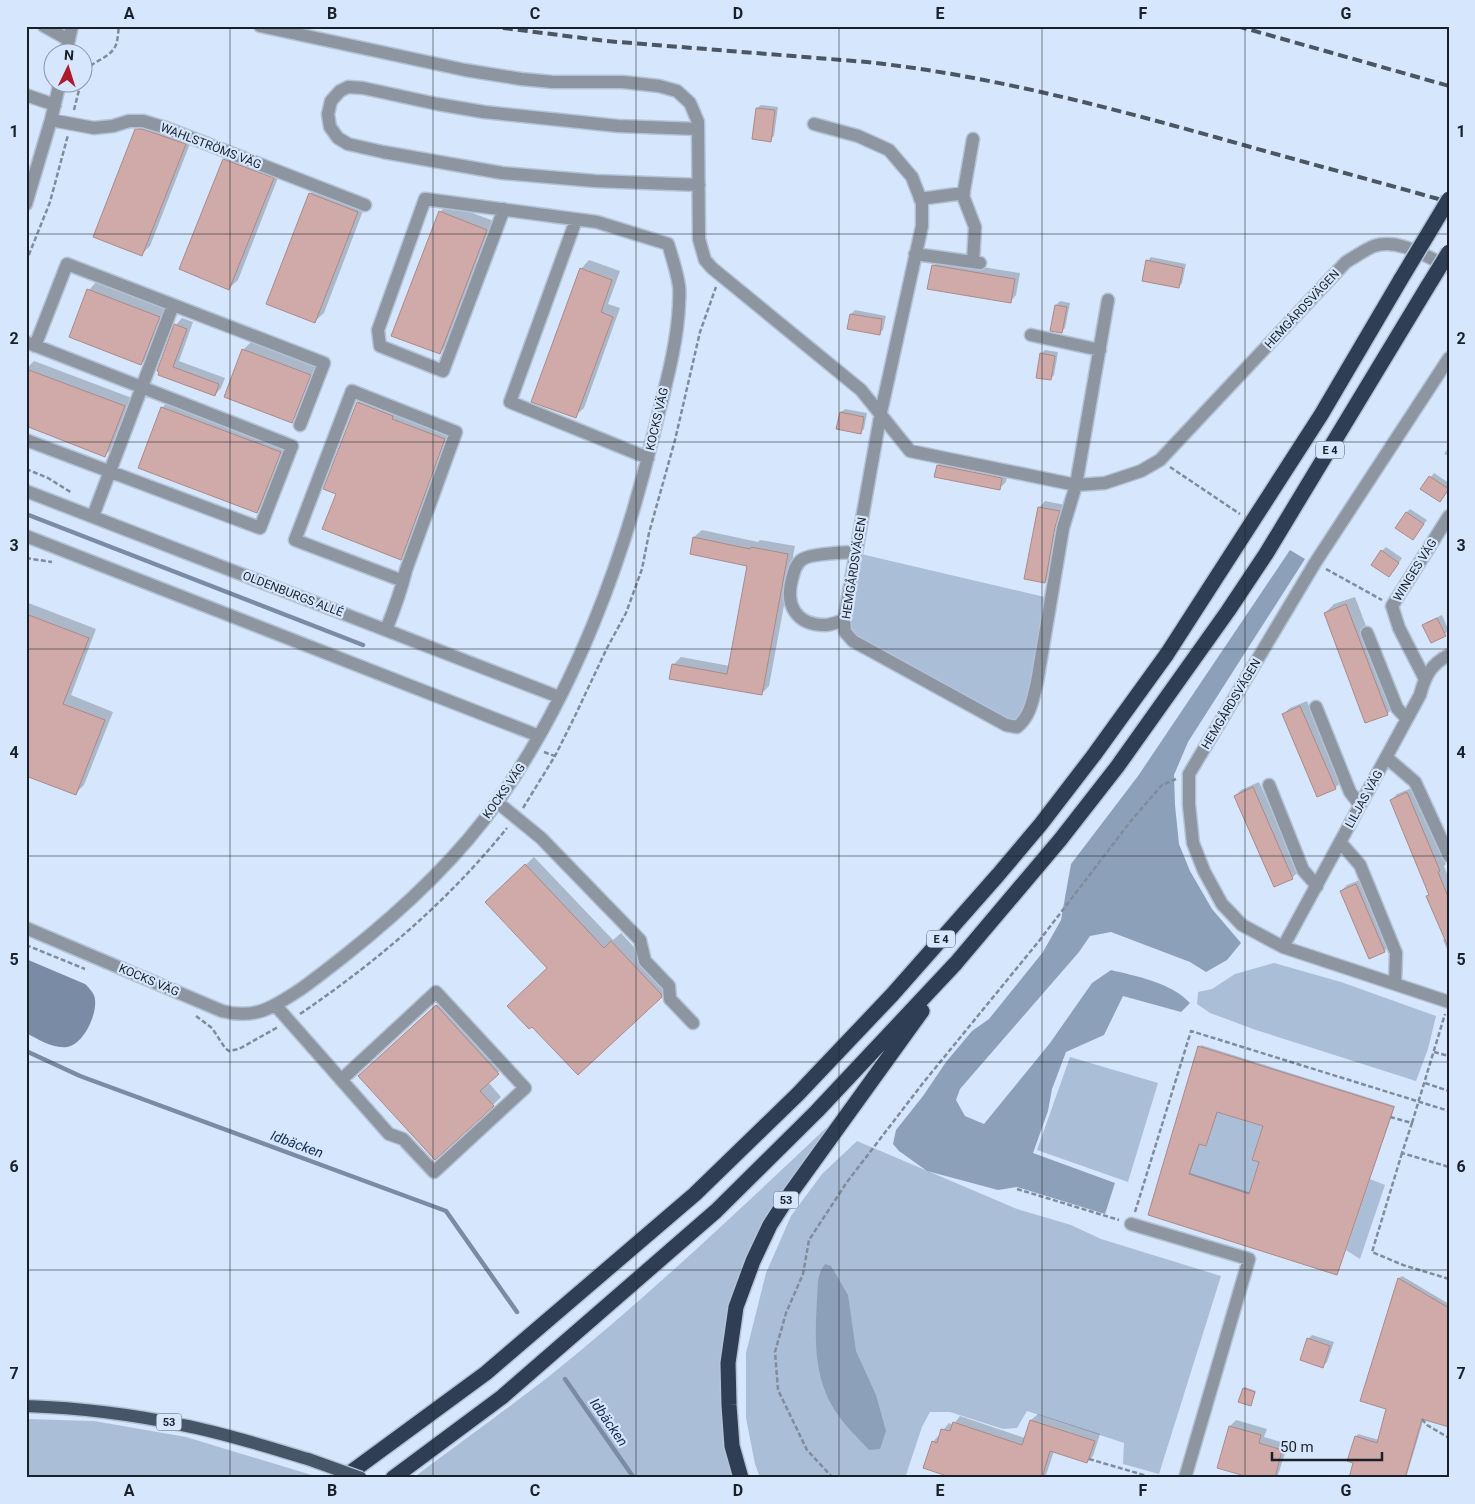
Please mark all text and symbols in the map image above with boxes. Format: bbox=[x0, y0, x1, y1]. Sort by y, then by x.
text: A bbox=[124, 4, 135, 23]
text: B bbox=[327, 4, 337, 23]
text: C bbox=[530, 4, 540, 23]
text: D bbox=[733, 4, 743, 23]
text: E bbox=[936, 4, 945, 23]
text: F bbox=[1139, 4, 1148, 23]
text: G bbox=[1341, 4, 1352, 23]
north arrow bbox=[42, 42, 92, 92]
text: N bbox=[63, 47, 74, 63]
street label: WAHLSTRÖMS VÄG bbox=[159, 119, 264, 172]
text: 1 bbox=[9, 122, 19, 141]
text: 1 bbox=[1456, 122, 1466, 141]
street label: HEMGÅRDSVÄGEN bbox=[1260, 265, 1342, 351]
text: 2 bbox=[9, 329, 19, 348]
text: 2 bbox=[1456, 329, 1466, 348]
street label: KOCKS VÄG bbox=[642, 386, 671, 452]
road number: E 4 bbox=[1316, 442, 1344, 458]
street label: HEMGÅRDSVÄGEN bbox=[837, 516, 869, 620]
text: 3 bbox=[9, 536, 19, 555]
street label: WINGES VÄG bbox=[1389, 536, 1440, 604]
text: 3 bbox=[1456, 536, 1466, 555]
street label: OLDENBURGS ALLÉ bbox=[241, 567, 346, 620]
street label: HEMGÅRDSVÄGEN bbox=[1197, 655, 1263, 752]
text: 4 bbox=[9, 743, 19, 762]
text: 4 bbox=[1456, 743, 1466, 762]
street label: KOCKS VÄG bbox=[479, 760, 528, 821]
street label: LILJAS VÄG bbox=[1342, 767, 1386, 830]
road number: E 4 bbox=[927, 931, 955, 948]
text: 5 bbox=[9, 950, 19, 969]
text: 5 bbox=[1456, 950, 1466, 969]
street label: KOCKS VÄG bbox=[117, 960, 182, 999]
water label: Idbäcken bbox=[268, 1127, 326, 1161]
text: 6 bbox=[9, 1157, 19, 1176]
text: 6 bbox=[1456, 1157, 1466, 1176]
road number: 53 bbox=[774, 1192, 798, 1208]
text: 7 bbox=[9, 1364, 19, 1383]
text: 7 bbox=[1456, 1364, 1466, 1383]
water label: Idbäcken bbox=[587, 1395, 631, 1449]
road number: 53 bbox=[156, 1414, 182, 1430]
scale bar bbox=[1272, 1429, 1382, 1461]
text: 50 m bbox=[1280, 1438, 1314, 1456]
text: A bbox=[124, 1481, 135, 1500]
text: B bbox=[327, 1481, 337, 1500]
text: C bbox=[530, 1481, 540, 1500]
text: D bbox=[733, 1481, 743, 1500]
text: E bbox=[936, 1481, 945, 1500]
text: F bbox=[1139, 1481, 1148, 1500]
text: G bbox=[1341, 1481, 1352, 1500]

